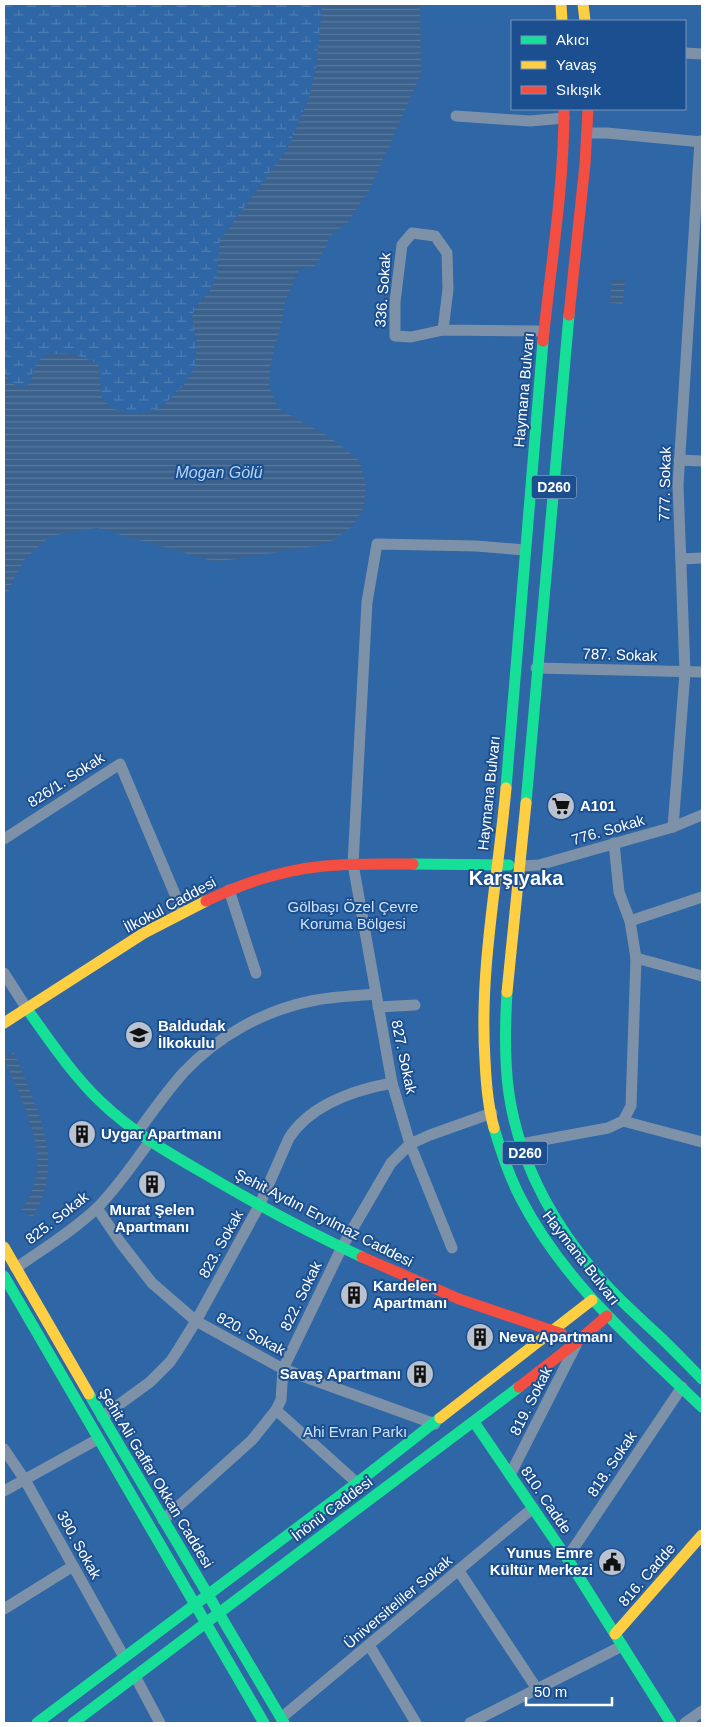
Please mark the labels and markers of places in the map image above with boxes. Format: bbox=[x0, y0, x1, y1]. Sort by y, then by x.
supermarket icon: A101 bbox=[546, 791, 576, 821]
place label: A101 bbox=[580, 797, 616, 814]
place label: Baldudak İlkokulu bbox=[158, 1017, 226, 1051]
school or university icon: Baldudak İlkokulu bbox=[124, 1020, 154, 1050]
building icon: Uygar Apartmanı bbox=[67, 1119, 97, 1149]
place label: Uygar Apartmanı bbox=[101, 1125, 221, 1142]
building icon: Murat Şelen Apartmanı bbox=[137, 1169, 167, 1199]
place label: Murat Şelen Apartmanı bbox=[109, 1201, 195, 1235]
place label: Kardelen Apartmanı bbox=[373, 1277, 447, 1311]
building icon: Kardelen Apartmanı bbox=[339, 1280, 369, 1310]
building icon: Neva Apartmanı bbox=[465, 1322, 495, 1352]
place label: Neva Apartmanı bbox=[499, 1328, 613, 1345]
building icon: Savaş Apartmanı bbox=[405, 1359, 435, 1389]
place label: Savaş Apartmanı bbox=[280, 1365, 401, 1382]
place label: Yunus Emre Kültür Merkezi bbox=[490, 1544, 593, 1578]
public building icon: Yunus Emre Kültür Merkezi bbox=[597, 1547, 627, 1577]

